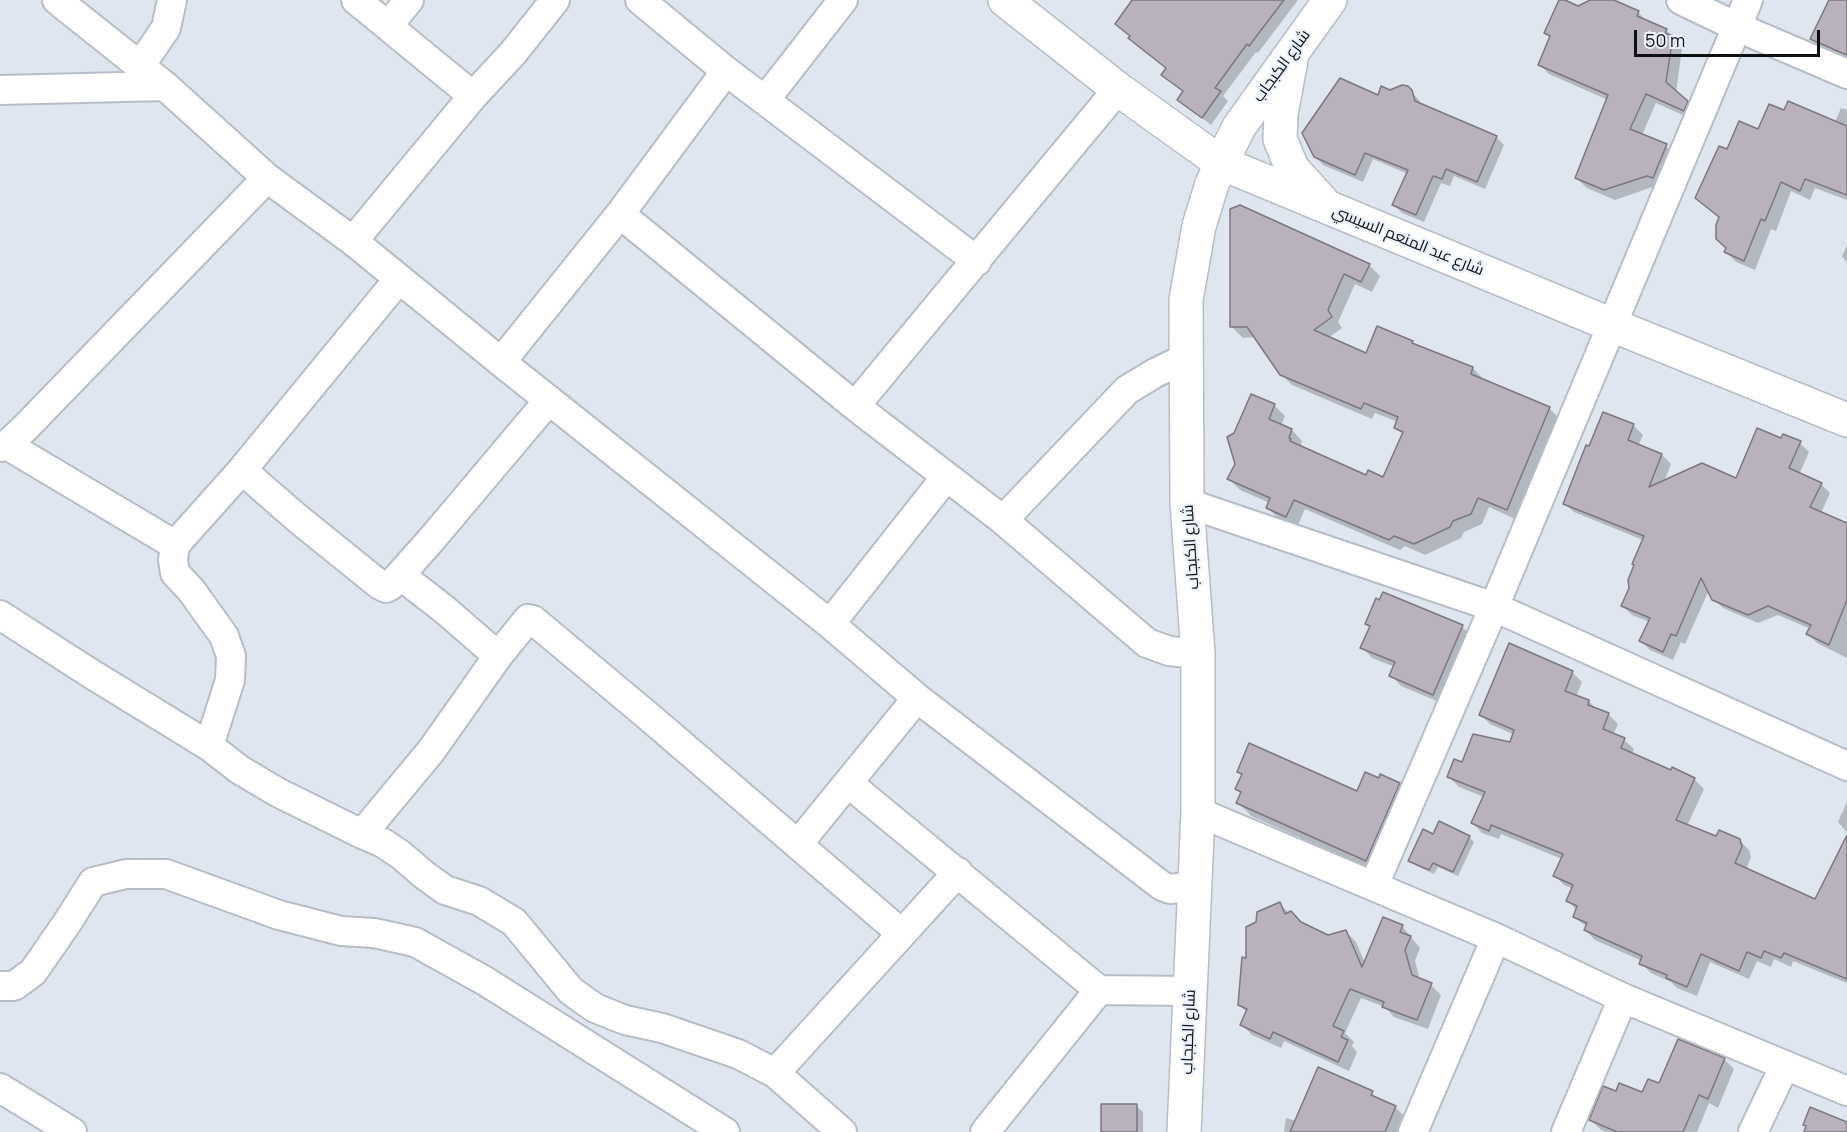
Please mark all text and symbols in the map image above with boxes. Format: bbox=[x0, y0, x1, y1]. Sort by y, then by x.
scale bar bbox=[1637, 18, 1823, 56]
street label: شارع الكبجاب bbox=[1249, 26, 1315, 106]
text: 50 m bbox=[1645, 28, 1685, 52]
street label: شارع عبد المنعم السيسي bbox=[1329, 202, 1487, 280]
street label: شارع الكبجاب bbox=[1178, 504, 1204, 590]
street label: شارع الكبجاب bbox=[1178, 989, 1200, 1075]

